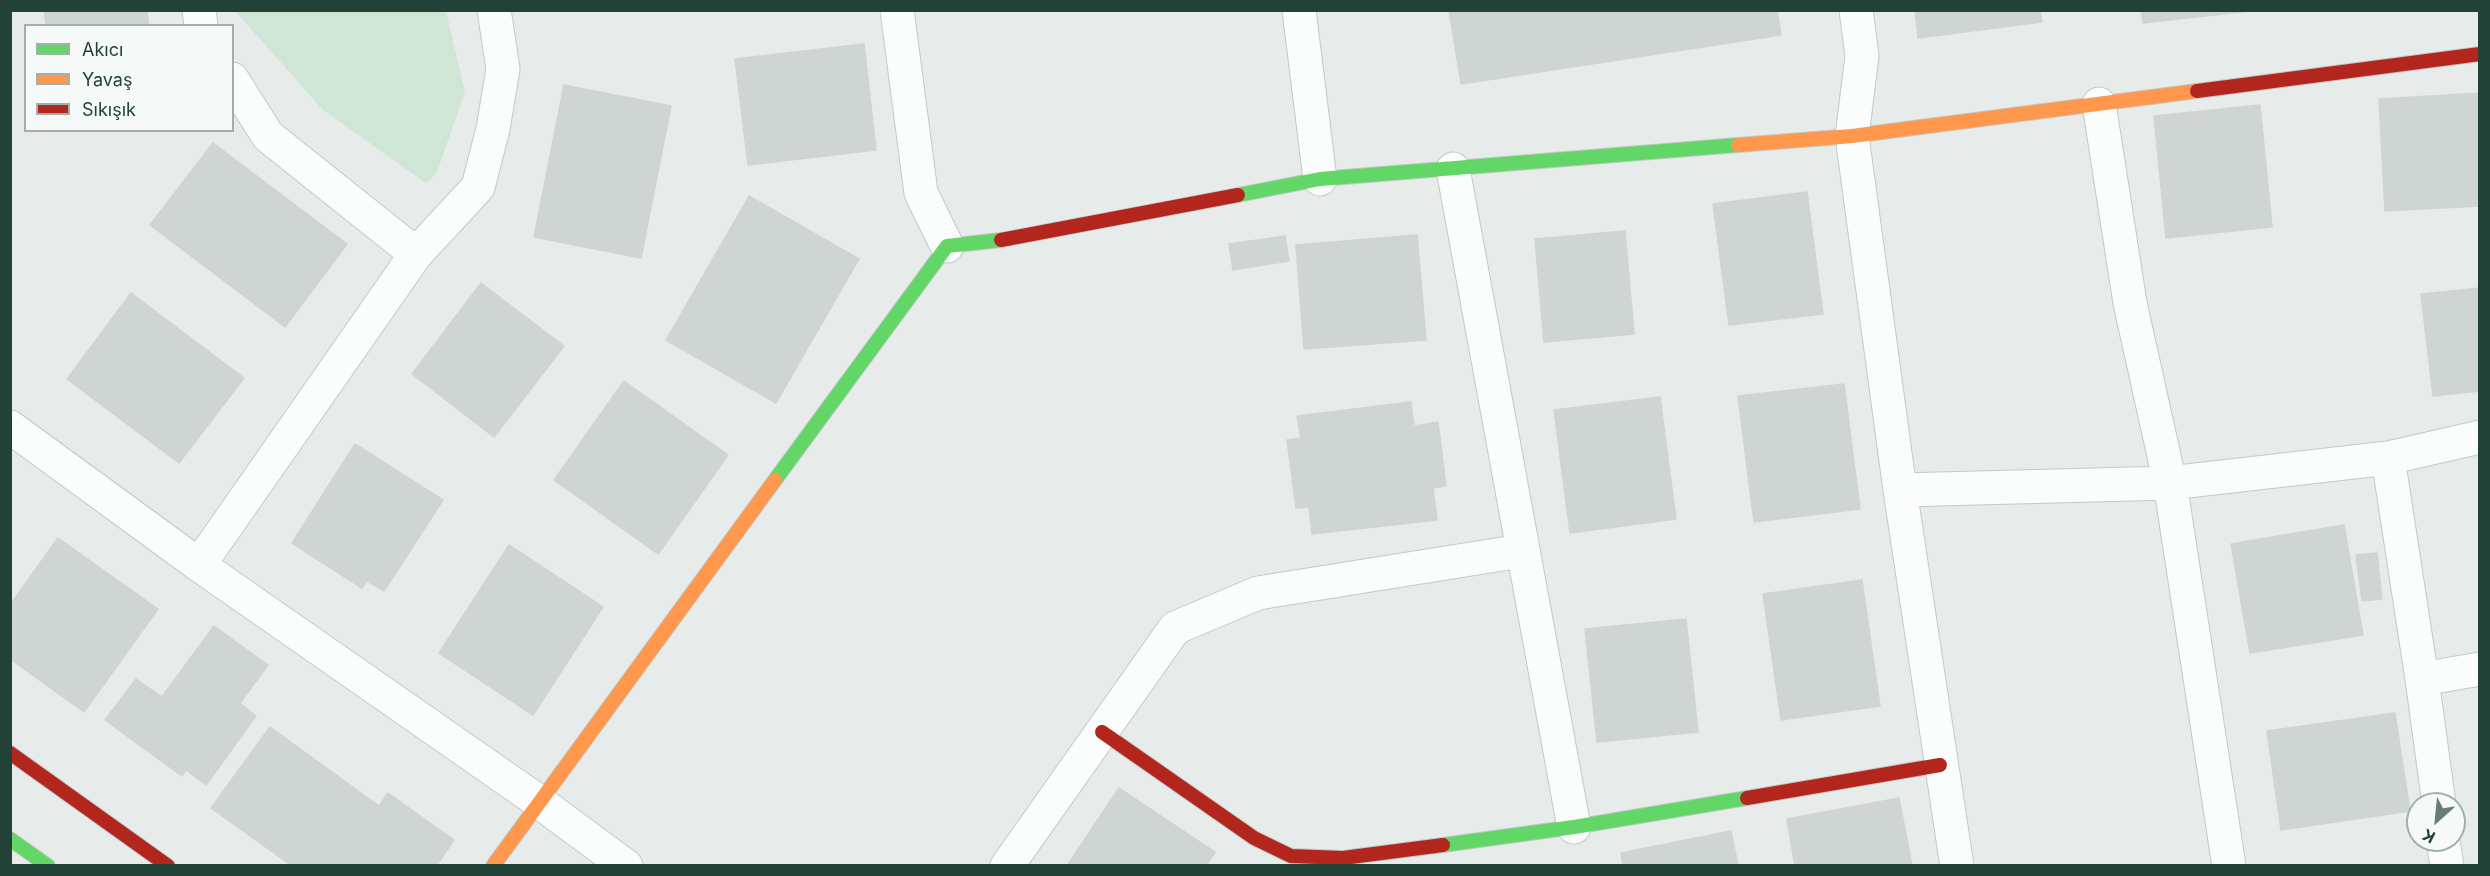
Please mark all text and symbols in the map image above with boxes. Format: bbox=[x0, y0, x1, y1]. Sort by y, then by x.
legend bbox=[24, 24, 234, 132]
text: Akıcı bbox=[82, 39, 123, 60]
text: Yavaş bbox=[82, 69, 132, 90]
text: Sıkışık bbox=[82, 99, 136, 120]
north arrow bbox=[2406, 792, 2466, 852]
text: K bbox=[2419, 825, 2438, 848]

